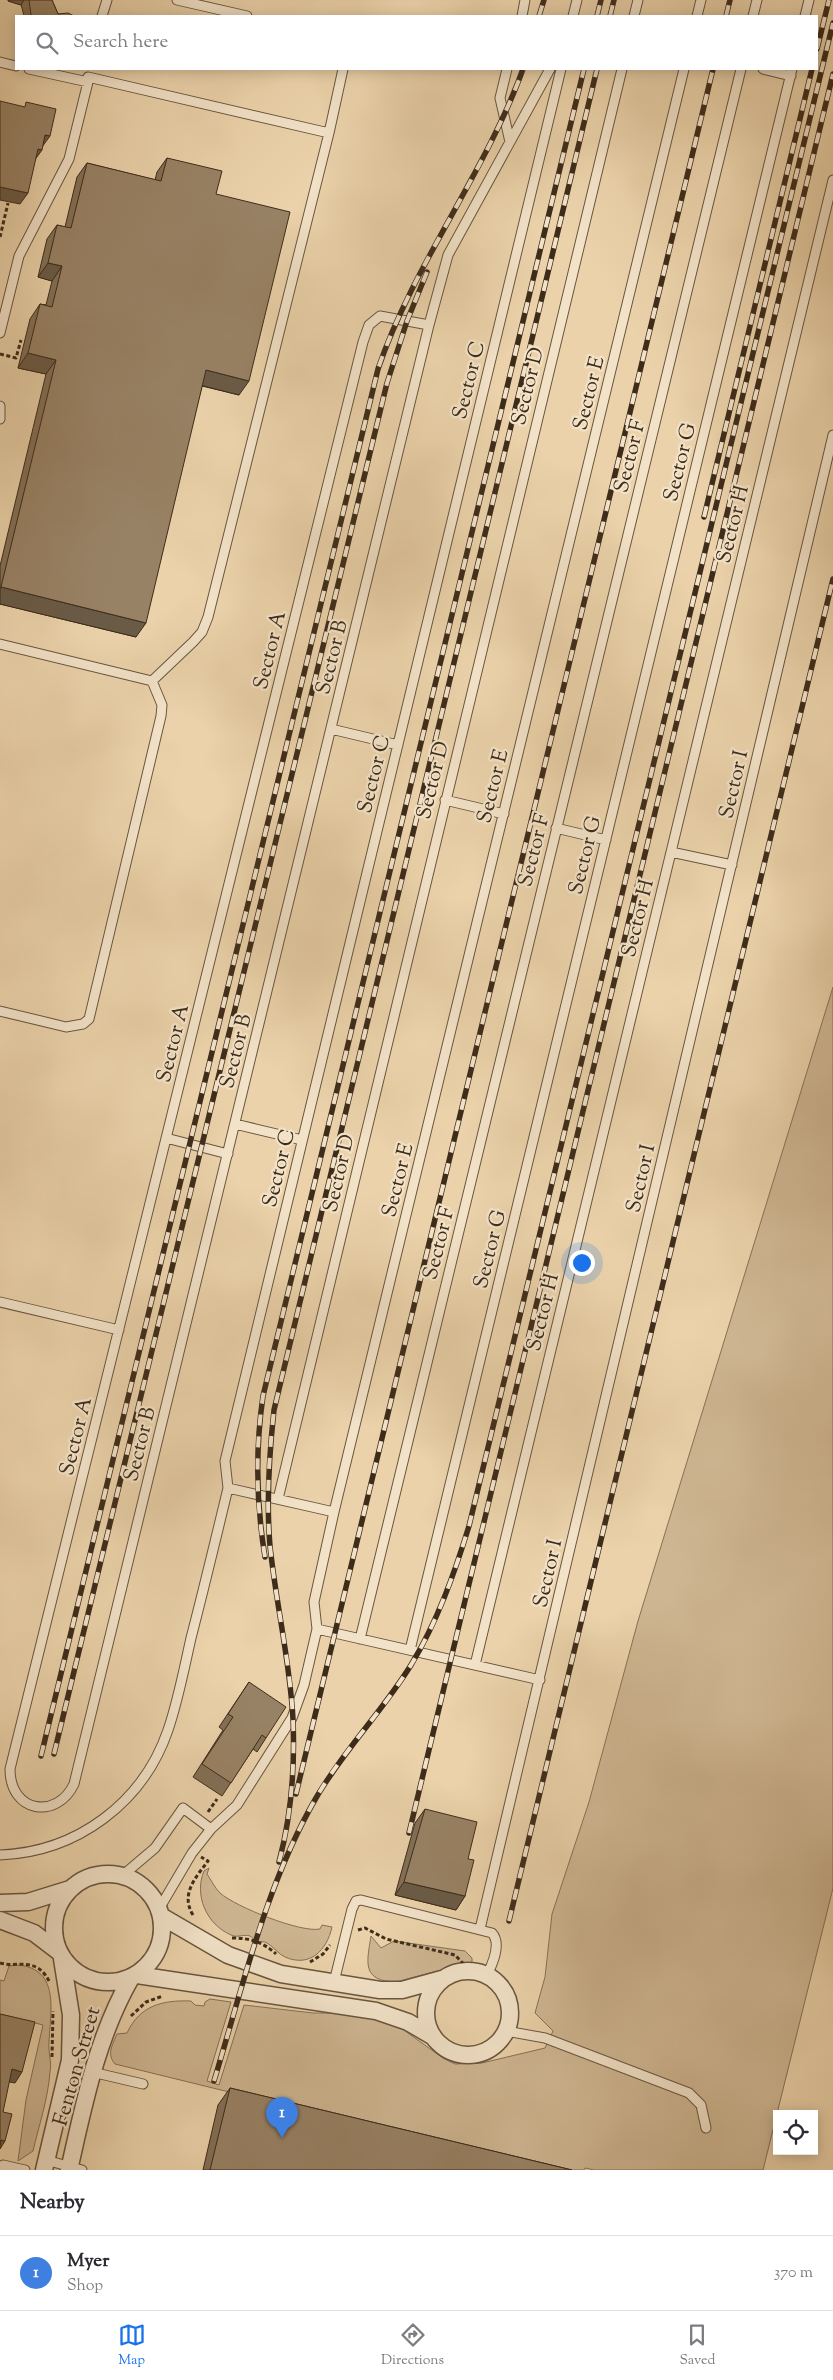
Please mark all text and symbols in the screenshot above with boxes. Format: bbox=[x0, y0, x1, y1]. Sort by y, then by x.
search box bbox=[15, 15, 818, 70]
icon: search bbox=[33, 29, 61, 57]
text: Search here bbox=[73, 29, 168, 56]
street label: Sector C bbox=[446, 338, 494, 423]
street label: Sector D bbox=[505, 344, 553, 429]
street label: Sector E bbox=[566, 353, 614, 434]
street label: Sector F bbox=[607, 416, 655, 496]
street label: Sector G bbox=[657, 420, 705, 505]
street label: Sector H bbox=[710, 482, 758, 567]
street label: Sector A bbox=[247, 608, 295, 693]
street label: Sector B bbox=[309, 617, 357, 698]
street label: Sector C bbox=[351, 732, 399, 817]
street label: Sector D bbox=[410, 738, 458, 823]
street label: Sector E bbox=[470, 746, 518, 827]
street label: Sector I bbox=[713, 747, 757, 822]
street label: Sector F bbox=[511, 810, 559, 890]
street label: Sector G bbox=[562, 813, 610, 898]
street label: Sector H bbox=[615, 876, 663, 961]
street label: Sector A bbox=[150, 1001, 198, 1086]
street label: Sector B bbox=[213, 1011, 261, 1092]
street label: Sector C bbox=[256, 1126, 304, 1211]
street label: Sector D bbox=[316, 1131, 363, 1215]
street label: Sector E bbox=[375, 1140, 423, 1221]
street label: Sector I bbox=[620, 1141, 664, 1216]
street label: Sector F bbox=[416, 1203, 464, 1283]
street label: Sector G bbox=[467, 1207, 515, 1292]
your location bbox=[569, 1250, 595, 1276]
street label: Sector H bbox=[520, 1270, 568, 1355]
street label: Sector A bbox=[53, 1394, 101, 1479]
street label: Sector B bbox=[117, 1404, 165, 1485]
street label: Sector I bbox=[527, 1536, 571, 1611]
street label: Fenton Street bbox=[47, 2003, 109, 2130]
pin: 1 bbox=[266, 2097, 298, 2138]
map controls bbox=[773, 2110, 818, 2155]
button: locate bbox=[773, 2110, 818, 2155]
text: Nearby bbox=[20, 2188, 85, 2218]
text: Myer bbox=[67, 2248, 109, 2275]
text: 1 bbox=[33, 2262, 39, 2285]
text: 370 m bbox=[774, 2262, 813, 2285]
text: Shop bbox=[67, 2275, 103, 2298]
tab: Map bbox=[118, 2321, 146, 2371]
tab: Directions bbox=[381, 2321, 444, 2371]
tab: Saved bbox=[679, 2321, 715, 2371]

